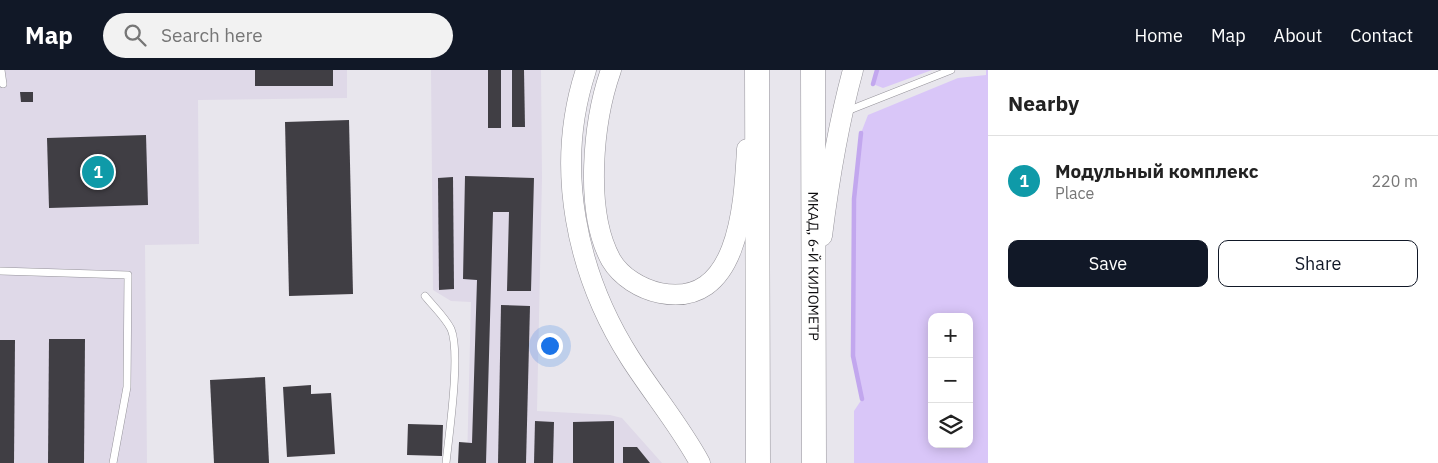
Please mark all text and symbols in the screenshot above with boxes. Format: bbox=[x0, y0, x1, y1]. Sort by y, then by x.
search box bbox=[103, 13, 453, 58]
text: Map bbox=[25, 19, 73, 51]
icon: search bbox=[121, 21, 149, 49]
text: Search here bbox=[161, 23, 263, 47]
text: Home bbox=[1135, 24, 1183, 47]
text: Map bbox=[1211, 24, 1246, 47]
text: About bbox=[1274, 24, 1322, 47]
text: Contact bbox=[1350, 24, 1413, 47]
text: Nearby bbox=[1008, 89, 1079, 117]
pin: 1 bbox=[82, 153, 114, 191]
text: Модульный комплекс bbox=[1055, 159, 1259, 183]
text: 1 bbox=[1019, 171, 1029, 191]
text: 220 m bbox=[1371, 171, 1418, 191]
text: Place bbox=[1055, 183, 1094, 203]
street label: МКАД, 6-Й КИЛОМЕТР bbox=[804, 191, 823, 341]
button: Save bbox=[1008, 240, 1208, 287]
button: Share bbox=[1218, 240, 1418, 287]
map controls bbox=[928, 313, 973, 448]
button: + bbox=[928, 313, 973, 358]
your location bbox=[537, 333, 563, 359]
button: − bbox=[928, 358, 973, 403]
button: layers bbox=[928, 403, 973, 448]

